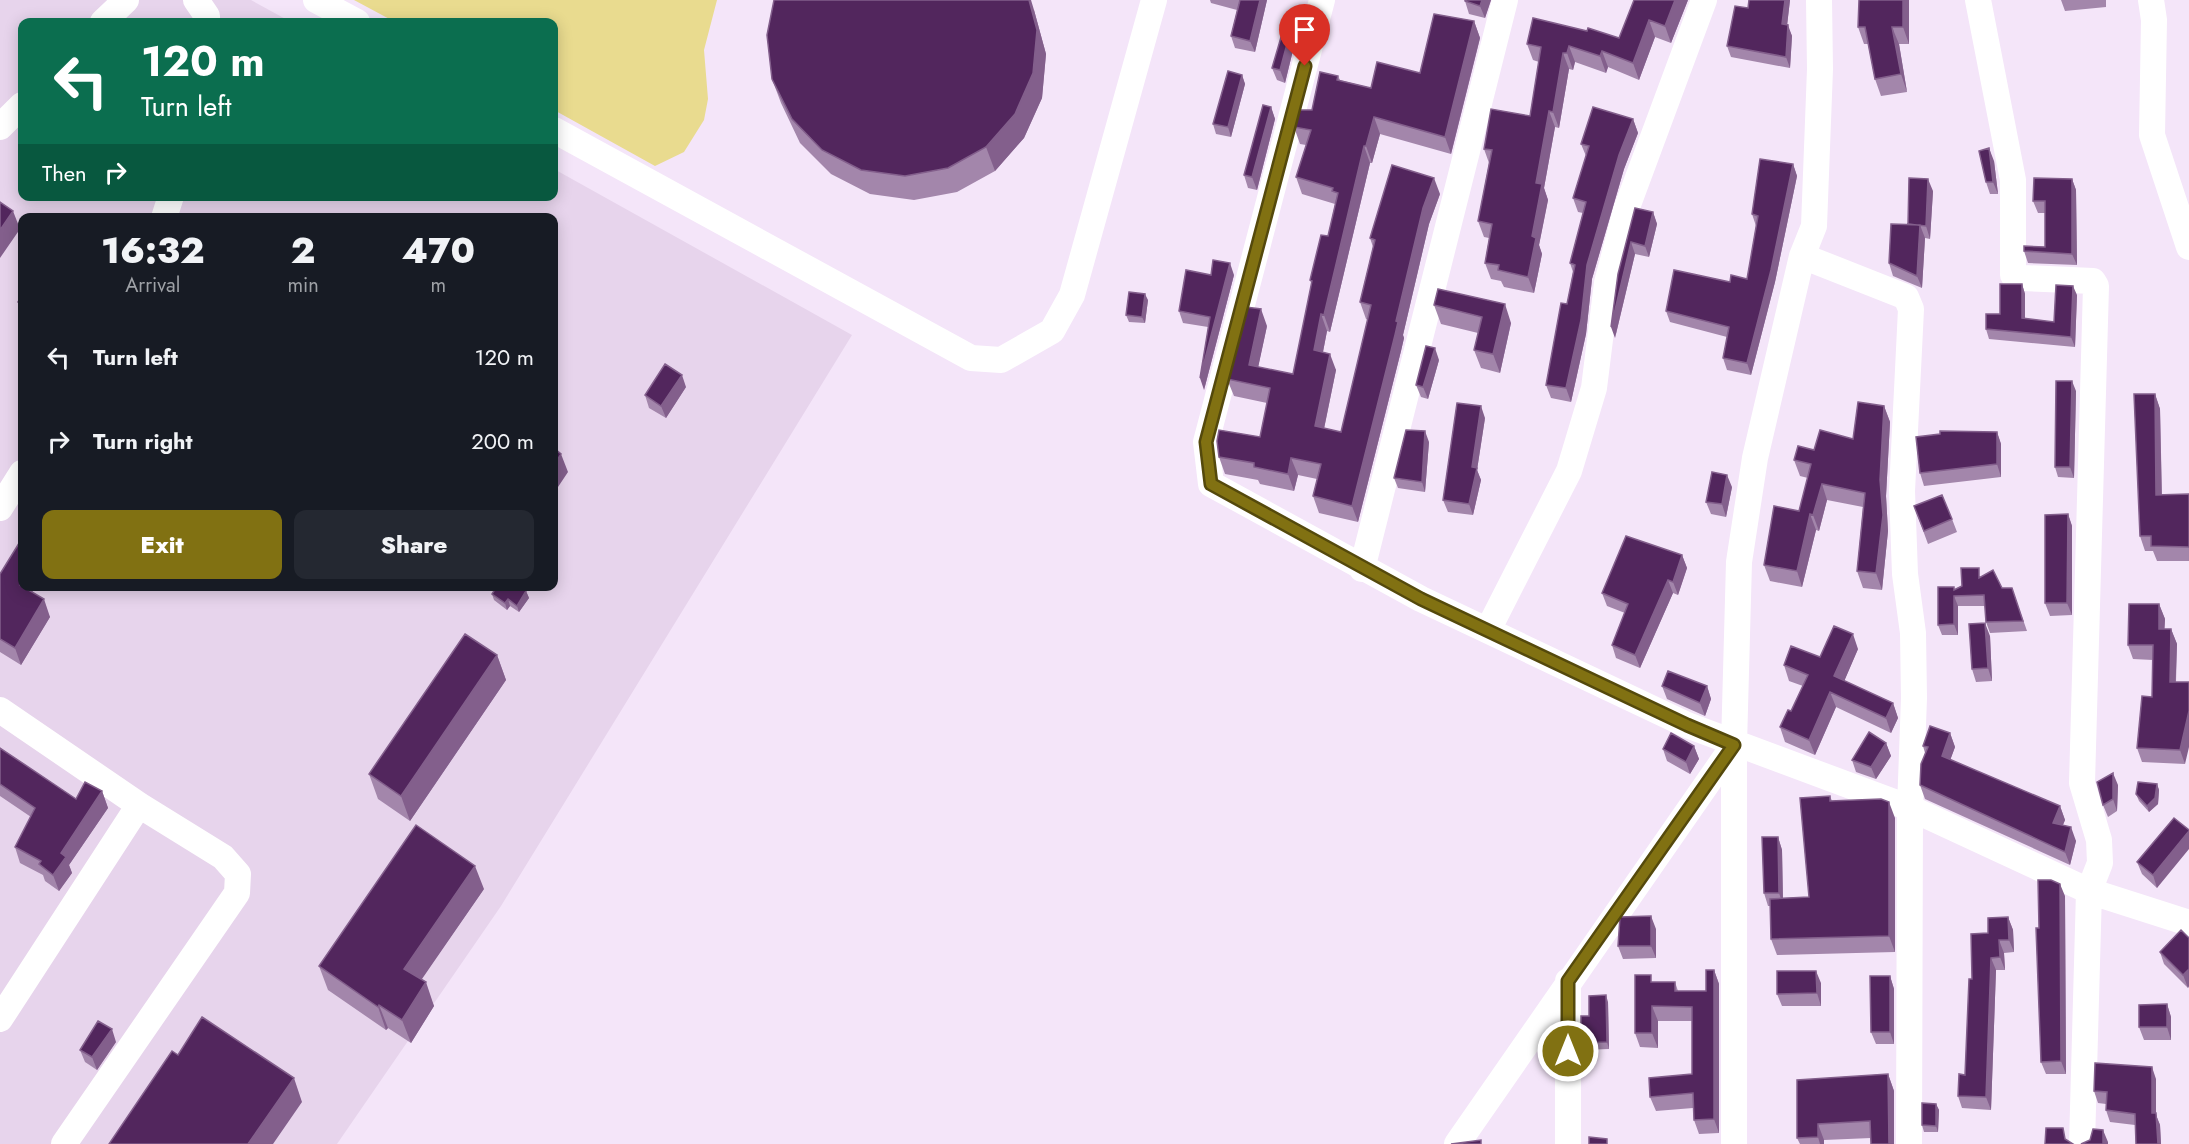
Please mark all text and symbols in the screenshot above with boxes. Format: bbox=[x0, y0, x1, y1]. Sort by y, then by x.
pin bbox=[1279, 4, 1330, 66]
icon: arrive bbox=[1288, 13, 1321, 46]
text: 120 m bbox=[141, 31, 265, 92]
icon: left bbox=[42, 42, 120, 120]
text: Turn left bbox=[141, 87, 231, 126]
icon: right bbox=[99, 156, 132, 189]
text: Then bbox=[42, 157, 87, 189]
text: 16:32 bbox=[101, 224, 205, 276]
text: 2 bbox=[291, 224, 315, 276]
text: 470 bbox=[402, 224, 475, 276]
text: Arrival bbox=[125, 271, 180, 300]
text: min bbox=[287, 271, 319, 300]
text: m bbox=[431, 271, 446, 300]
icon: left bbox=[42, 341, 75, 374]
text: Turn left bbox=[93, 341, 178, 373]
text: 120 m bbox=[475, 341, 534, 373]
icon: right bbox=[42, 425, 75, 458]
text: Turn right bbox=[93, 425, 193, 457]
text: 200 m bbox=[471, 425, 534, 457]
button: Exit bbox=[42, 510, 282, 579]
button: Share bbox=[294, 510, 534, 579]
position arrow bbox=[1536, 1019, 1600, 1083]

